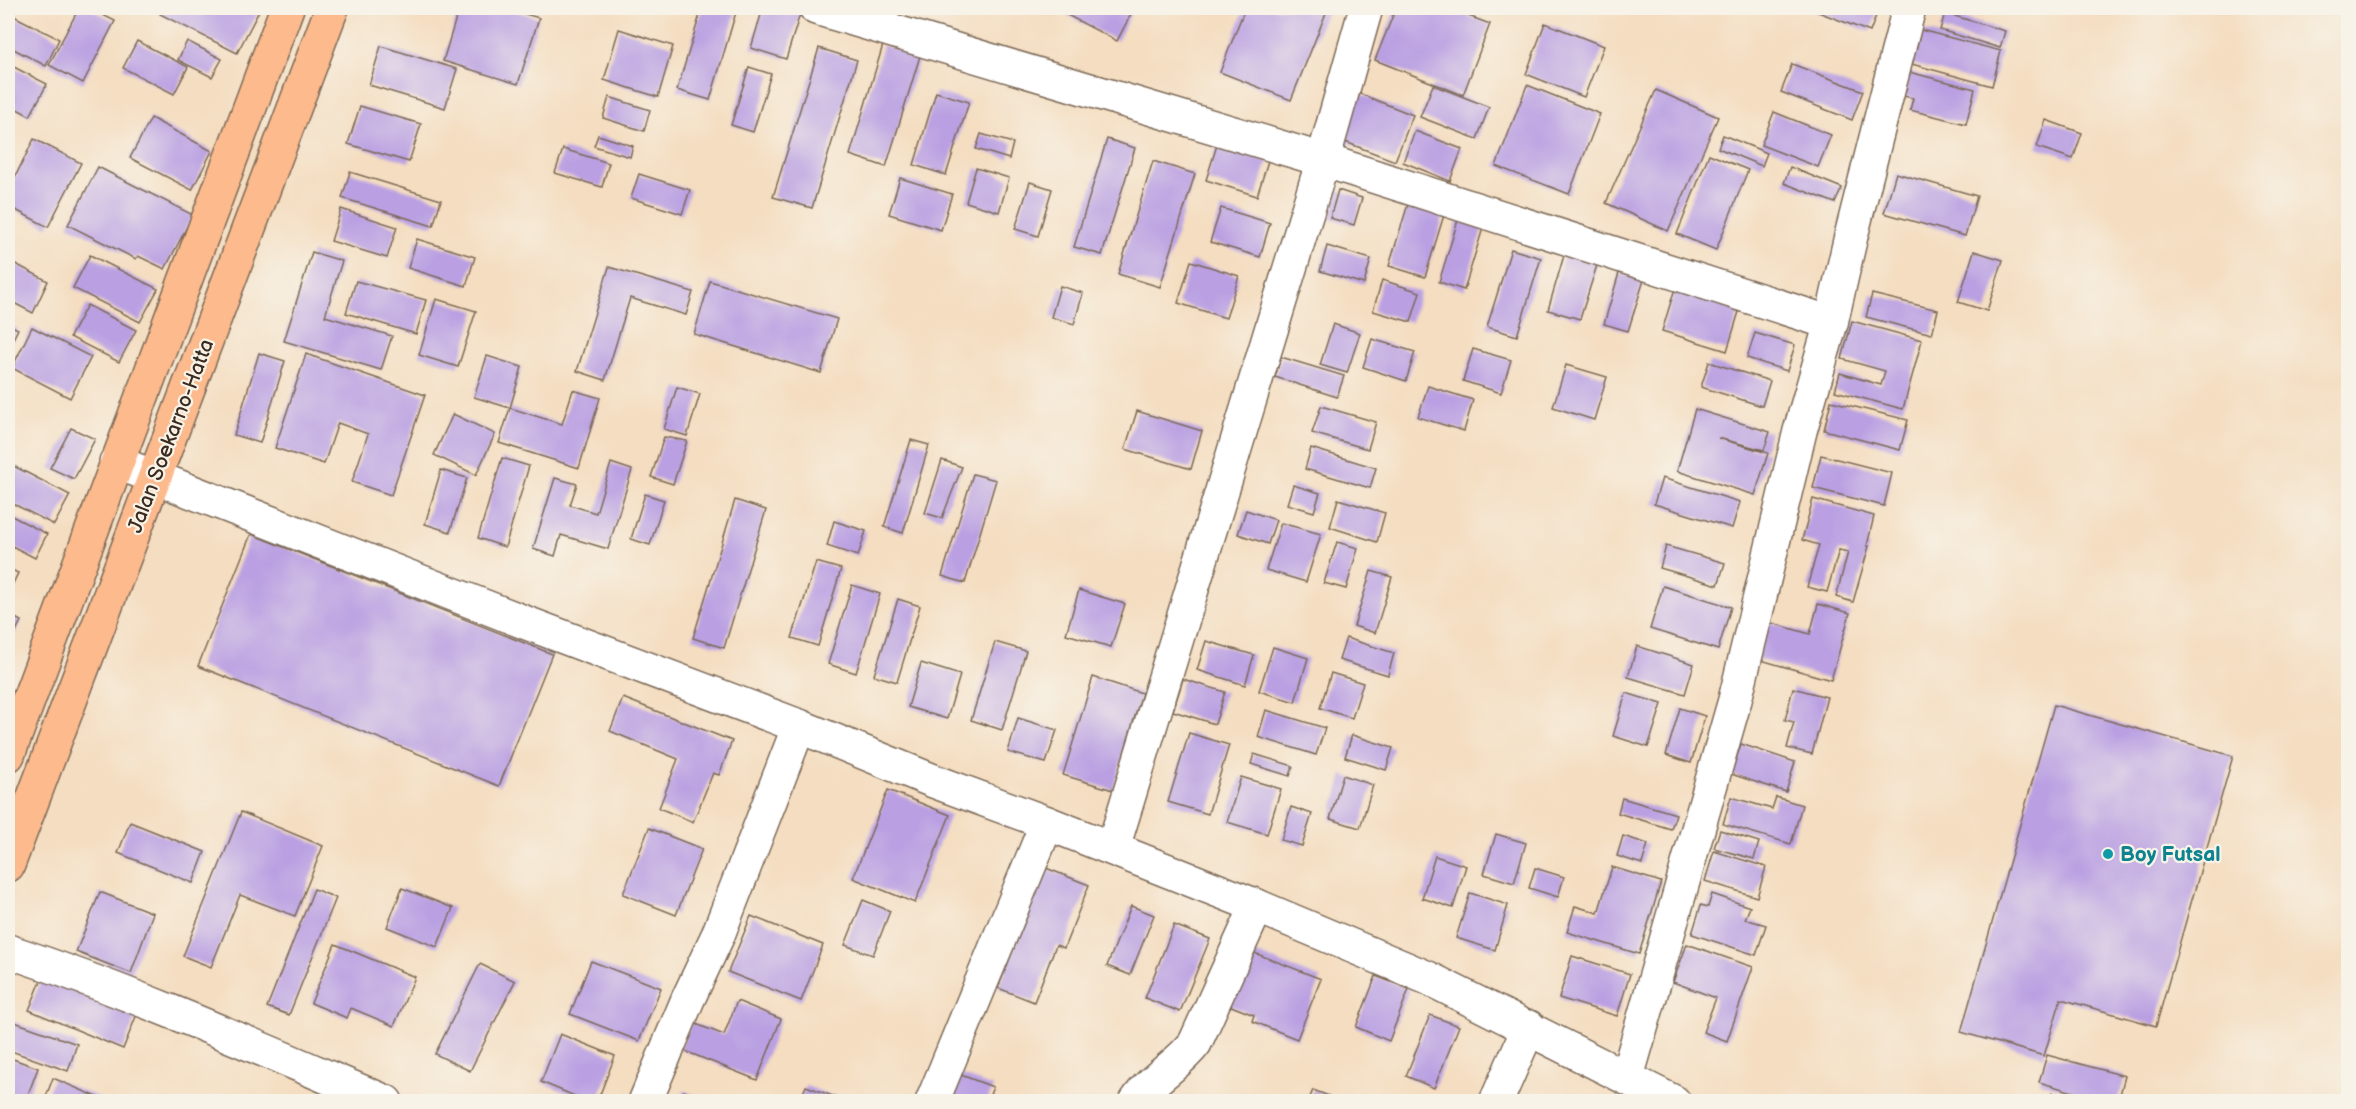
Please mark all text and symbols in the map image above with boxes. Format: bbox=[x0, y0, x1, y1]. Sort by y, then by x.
street label: Jalan Soekarno-Hatta bbox=[123, 336, 219, 536]
place label: Boy Futsal bbox=[2120, 842, 2221, 867]
marker: Boy Futsal bbox=[2101, 847, 2115, 861]

